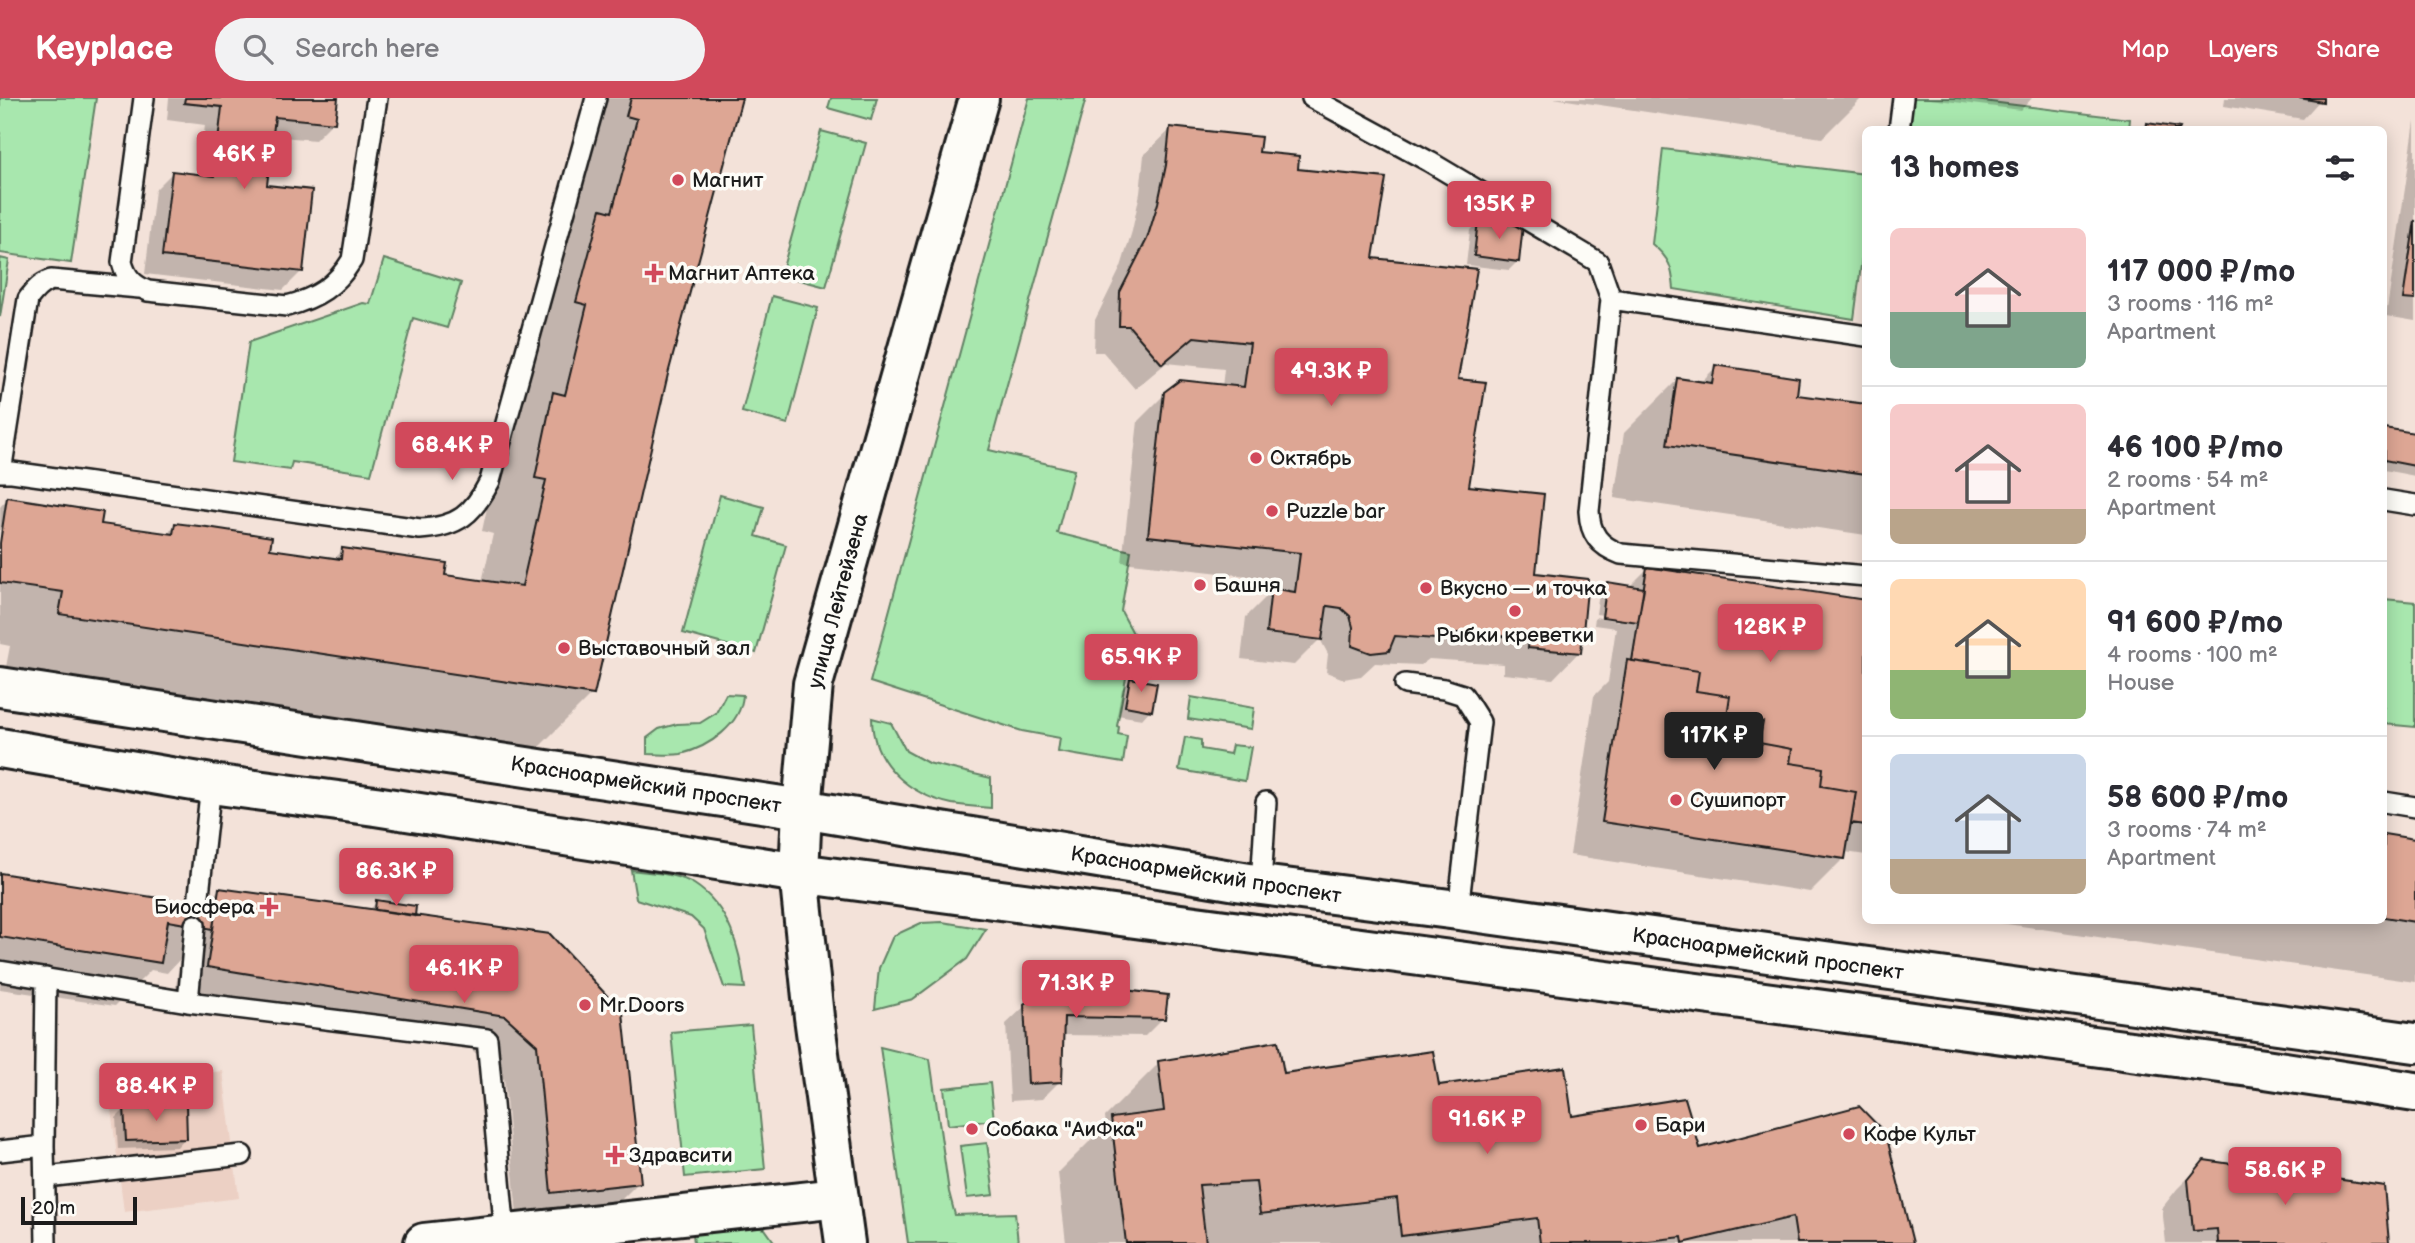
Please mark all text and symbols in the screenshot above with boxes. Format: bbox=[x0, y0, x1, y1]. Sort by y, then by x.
search box bbox=[215, 18, 705, 81]
text: Keyplace bbox=[35, 29, 173, 69]
icon: search bbox=[239, 30, 277, 68]
text: Search here bbox=[295, 34, 439, 65]
text: Map bbox=[2121, 35, 2169, 64]
text: Layers bbox=[2207, 35, 2278, 64]
text: Share bbox=[2316, 35, 2380, 64]
pin: 46K ₽ bbox=[195, 132, 293, 191]
text: 46K ₽ bbox=[213, 140, 275, 168]
icon: filters bbox=[2321, 149, 2359, 187]
text: 13 homes bbox=[1890, 150, 2019, 186]
place label: Магнит bbox=[692, 168, 764, 193]
marker: Магнит bbox=[670, 172, 686, 188]
pin: 135K ₽ bbox=[1442, 181, 1556, 241]
text: 135K ₽ bbox=[1463, 190, 1535, 218]
text: 117 000 ₽/mo bbox=[2107, 254, 2295, 290]
icon: home bbox=[1946, 256, 2030, 340]
place label: Магнит Аптека bbox=[668, 261, 815, 286]
marker: Магнит Аптека bbox=[646, 265, 662, 281]
text: 3 rooms · 116 m² bbox=[2107, 290, 2274, 318]
text: Apartment bbox=[2107, 318, 2216, 346]
pin: 49.3K ₽ bbox=[1266, 348, 1396, 408]
text: 49.3K ₽ bbox=[1291, 357, 1371, 385]
pin: 68.4K ₽ bbox=[387, 422, 517, 482]
text: 46 100 ₽/mo bbox=[2107, 430, 2283, 466]
text: 68.4K ₽ bbox=[411, 431, 493, 459]
icon: home bbox=[1946, 432, 2030, 516]
place label: Октябрь bbox=[1270, 446, 1352, 471]
marker: Октябрь bbox=[1248, 450, 1264, 466]
text: 2 rooms · 54 m² bbox=[2107, 466, 2269, 494]
text: Apartment bbox=[2107, 494, 2216, 522]
place label: Puzzle bar bbox=[1286, 499, 1385, 524]
marker: Puzzle bar bbox=[1264, 503, 1280, 519]
street label: улица Лейтейзена bbox=[803, 510, 874, 691]
place label: Башня bbox=[1214, 573, 1281, 598]
place label: Вкусно — и точка bbox=[1440, 576, 1608, 601]
marker: Башня bbox=[1192, 577, 1208, 593]
marker: Вкусно — и точка bbox=[1418, 580, 1434, 596]
marker: Рыбки креветки bbox=[1507, 603, 1523, 619]
pin: 128K ₽ bbox=[1713, 604, 1827, 664]
text: 91 600 ₽/mo bbox=[2107, 605, 2283, 641]
icon: home bbox=[1946, 607, 2030, 691]
text: 128K ₽ bbox=[1734, 613, 1806, 641]
place label: Рыбки креветки bbox=[1436, 623, 1594, 648]
pin: 65.9K ₽ bbox=[1076, 634, 1206, 694]
place label: Выставочный зал bbox=[578, 636, 750, 661]
marker: Выставочный зал bbox=[556, 640, 572, 656]
text: 4 rooms · 100 m² bbox=[2107, 641, 2278, 669]
text: 65.9K ₽ bbox=[1101, 643, 1181, 671]
text: House bbox=[2107, 669, 2174, 697]
pin: 117K ₽ bbox=[1657, 712, 1771, 772]
text: 117K ₽ bbox=[1680, 721, 1748, 749]
street label: Красноармейский проспект bbox=[509, 751, 783, 819]
text: 58 600 ₽/mo bbox=[2107, 780, 2288, 816]
icon: home bbox=[1946, 782, 2030, 866]
place label: Сушипорт bbox=[1690, 788, 1786, 813]
marker: Сушипорт bbox=[1668, 792, 1684, 808]
text: 3 rooms · 74 m² bbox=[2107, 816, 2267, 844]
street label: Красноармейский проспект bbox=[1069, 841, 1343, 909]
text: Apartment bbox=[2107, 844, 2216, 872]
pin: 86.3K ₽ bbox=[331, 848, 461, 908]
text: 86.3K ₽ bbox=[355, 857, 437, 885]
place label: Биосфера bbox=[154, 895, 256, 920]
marker: Биосфера bbox=[261, 899, 277, 915]
street label: Красноармейский проспект bbox=[1631, 923, 1905, 985]
pin: 46.1K ₽ bbox=[399, 946, 529, 1005]
text: 46.1K ₽ bbox=[425, 954, 503, 982]
pin: 71.3K ₽ bbox=[1011, 960, 1141, 1020]
text: 71.3K ₽ bbox=[1038, 969, 1114, 997]
place label: Mr.Doors bbox=[599, 993, 684, 1018]
marker: Mr.Doors bbox=[577, 997, 593, 1013]
pin: 88.4K ₽ bbox=[91, 1063, 221, 1123]
text: 88.4K ₽ bbox=[115, 1072, 197, 1100]
pin: 91.6K ₽ bbox=[1422, 1096, 1552, 1156]
text: 91.6K ₽ bbox=[1448, 1105, 1526, 1133]
place label: Бари bbox=[1655, 1113, 1706, 1138]
place label: Собака "АиФка" bbox=[986, 1117, 1144, 1142]
marker: Бари bbox=[1633, 1117, 1649, 1133]
marker: Собака "АиФка" bbox=[964, 1121, 980, 1137]
place label: Кофе Культ bbox=[1863, 1122, 1976, 1147]
marker: Кофе Культ bbox=[1841, 1126, 1857, 1142]
place label: Здравсити bbox=[629, 1143, 733, 1168]
marker: Здравсити bbox=[607, 1147, 623, 1163]
pin: 58.6K ₽ bbox=[2220, 1148, 2350, 1207]
text: 58.6K ₽ bbox=[2244, 1156, 2326, 1184]
scale bar bbox=[21, 1194, 136, 1226]
text: 20 m bbox=[32, 1197, 75, 1220]

